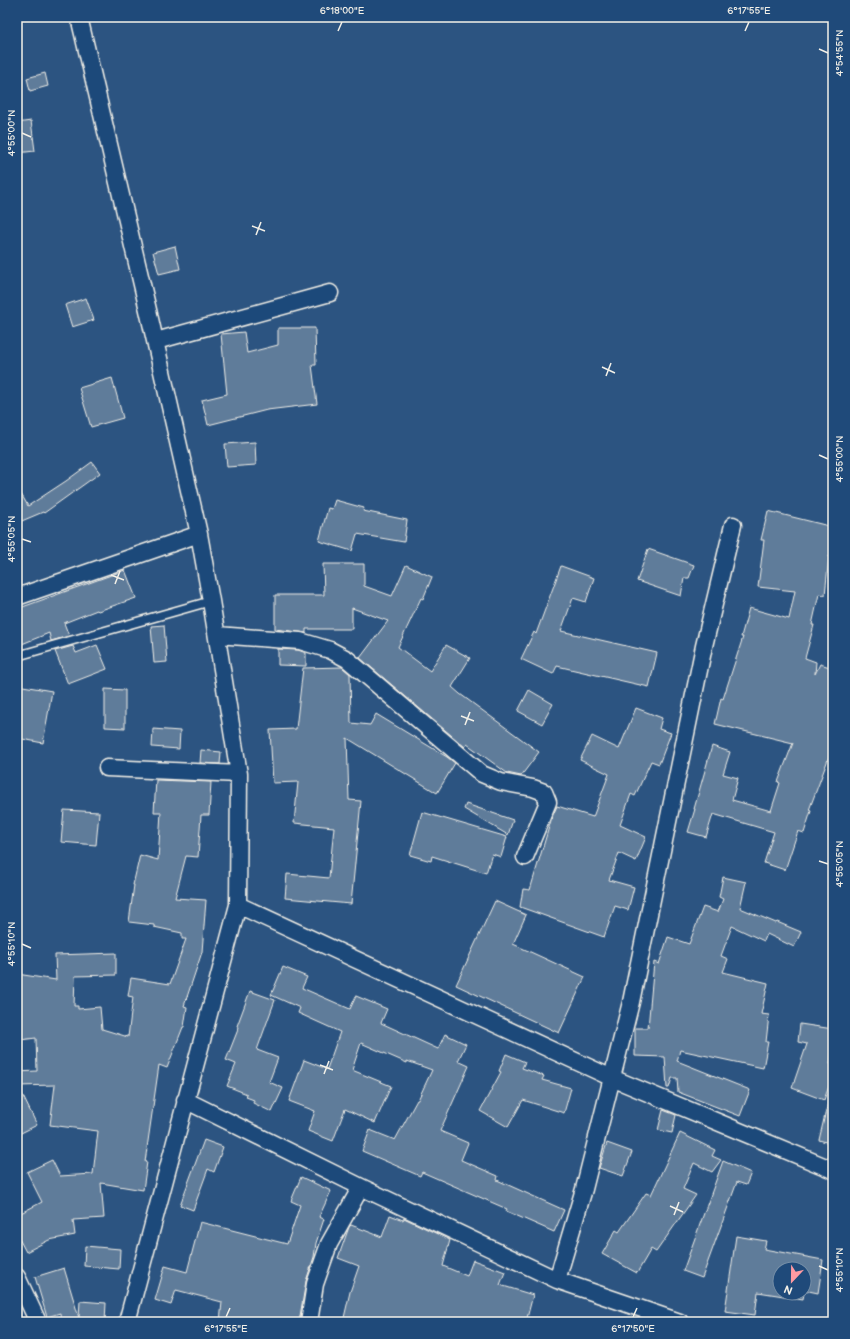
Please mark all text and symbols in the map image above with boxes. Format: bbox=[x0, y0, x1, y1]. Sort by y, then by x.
text: 6°18'00"E bbox=[320, 5, 365, 17]
text: 6°17'55"E bbox=[727, 5, 771, 17]
text: 4°54'55"N bbox=[834, 29, 846, 77]
text: 4°55'00"N bbox=[6, 109, 18, 157]
text: 4°55'00"N bbox=[834, 435, 846, 483]
text: 4°55'05"N bbox=[6, 516, 18, 562]
text: 4°55'05"N bbox=[834, 841, 846, 887]
text: 4°55'10"N bbox=[6, 921, 18, 967]
text: 4°55'10"N bbox=[834, 1247, 846, 1293]
north arrow bbox=[772, 1261, 812, 1301]
text: N bbox=[782, 1282, 795, 1297]
text: 6°17'55"E bbox=[204, 1323, 248, 1335]
text: 6°17'50"E bbox=[611, 1323, 655, 1335]

